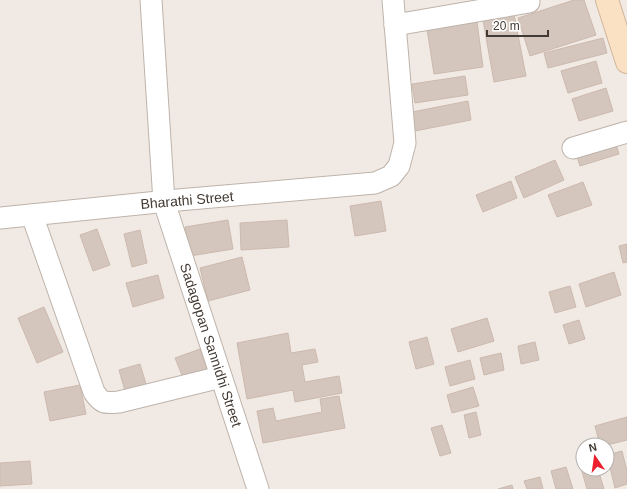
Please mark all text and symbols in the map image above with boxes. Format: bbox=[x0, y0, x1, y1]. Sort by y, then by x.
scale bar bbox=[487, 12, 548, 38]
text: 20 m bbox=[493, 19, 520, 33]
street label: Bharathi Street bbox=[140, 188, 234, 212]
street label: Sadagopan Sannidhi Street bbox=[177, 261, 245, 429]
north arrow bbox=[575, 437, 615, 477]
text: N bbox=[588, 441, 598, 454]

